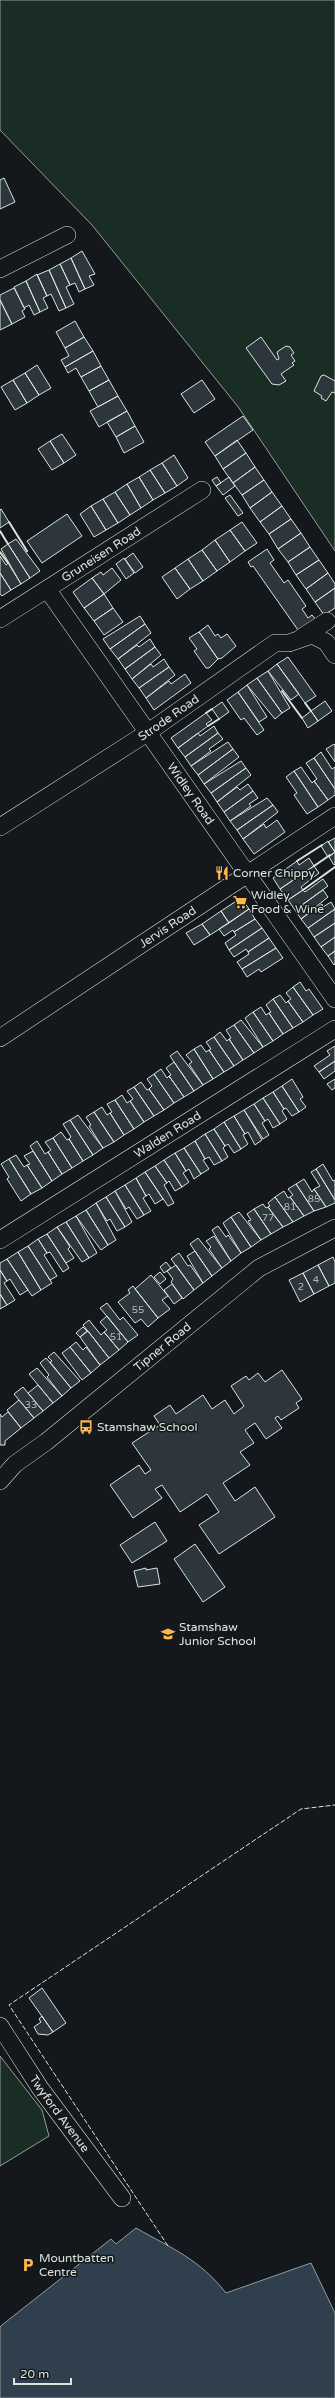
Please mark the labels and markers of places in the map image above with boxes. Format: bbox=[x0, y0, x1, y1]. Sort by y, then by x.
restaurant icon: Corner Chippy bbox=[214, 865, 230, 881]
place label: Corner Chippy bbox=[233, 866, 316, 880]
place label: Widley Food & Wine bbox=[251, 888, 324, 916]
supermarket icon: Widley Food & Wine bbox=[232, 894, 248, 910]
bus stop icon: Stamshaw School bbox=[78, 1419, 94, 1435]
place label: Stamshaw School bbox=[97, 1420, 197, 1434]
place label: Stamshaw Junior School bbox=[179, 1620, 256, 1648]
school or university icon: Stamshaw Junior School bbox=[160, 1626, 176, 1642]
place label: Mountbatten Centre bbox=[39, 2251, 114, 2279]
parking icon: Mountbatten Centre bbox=[20, 2257, 36, 2273]

